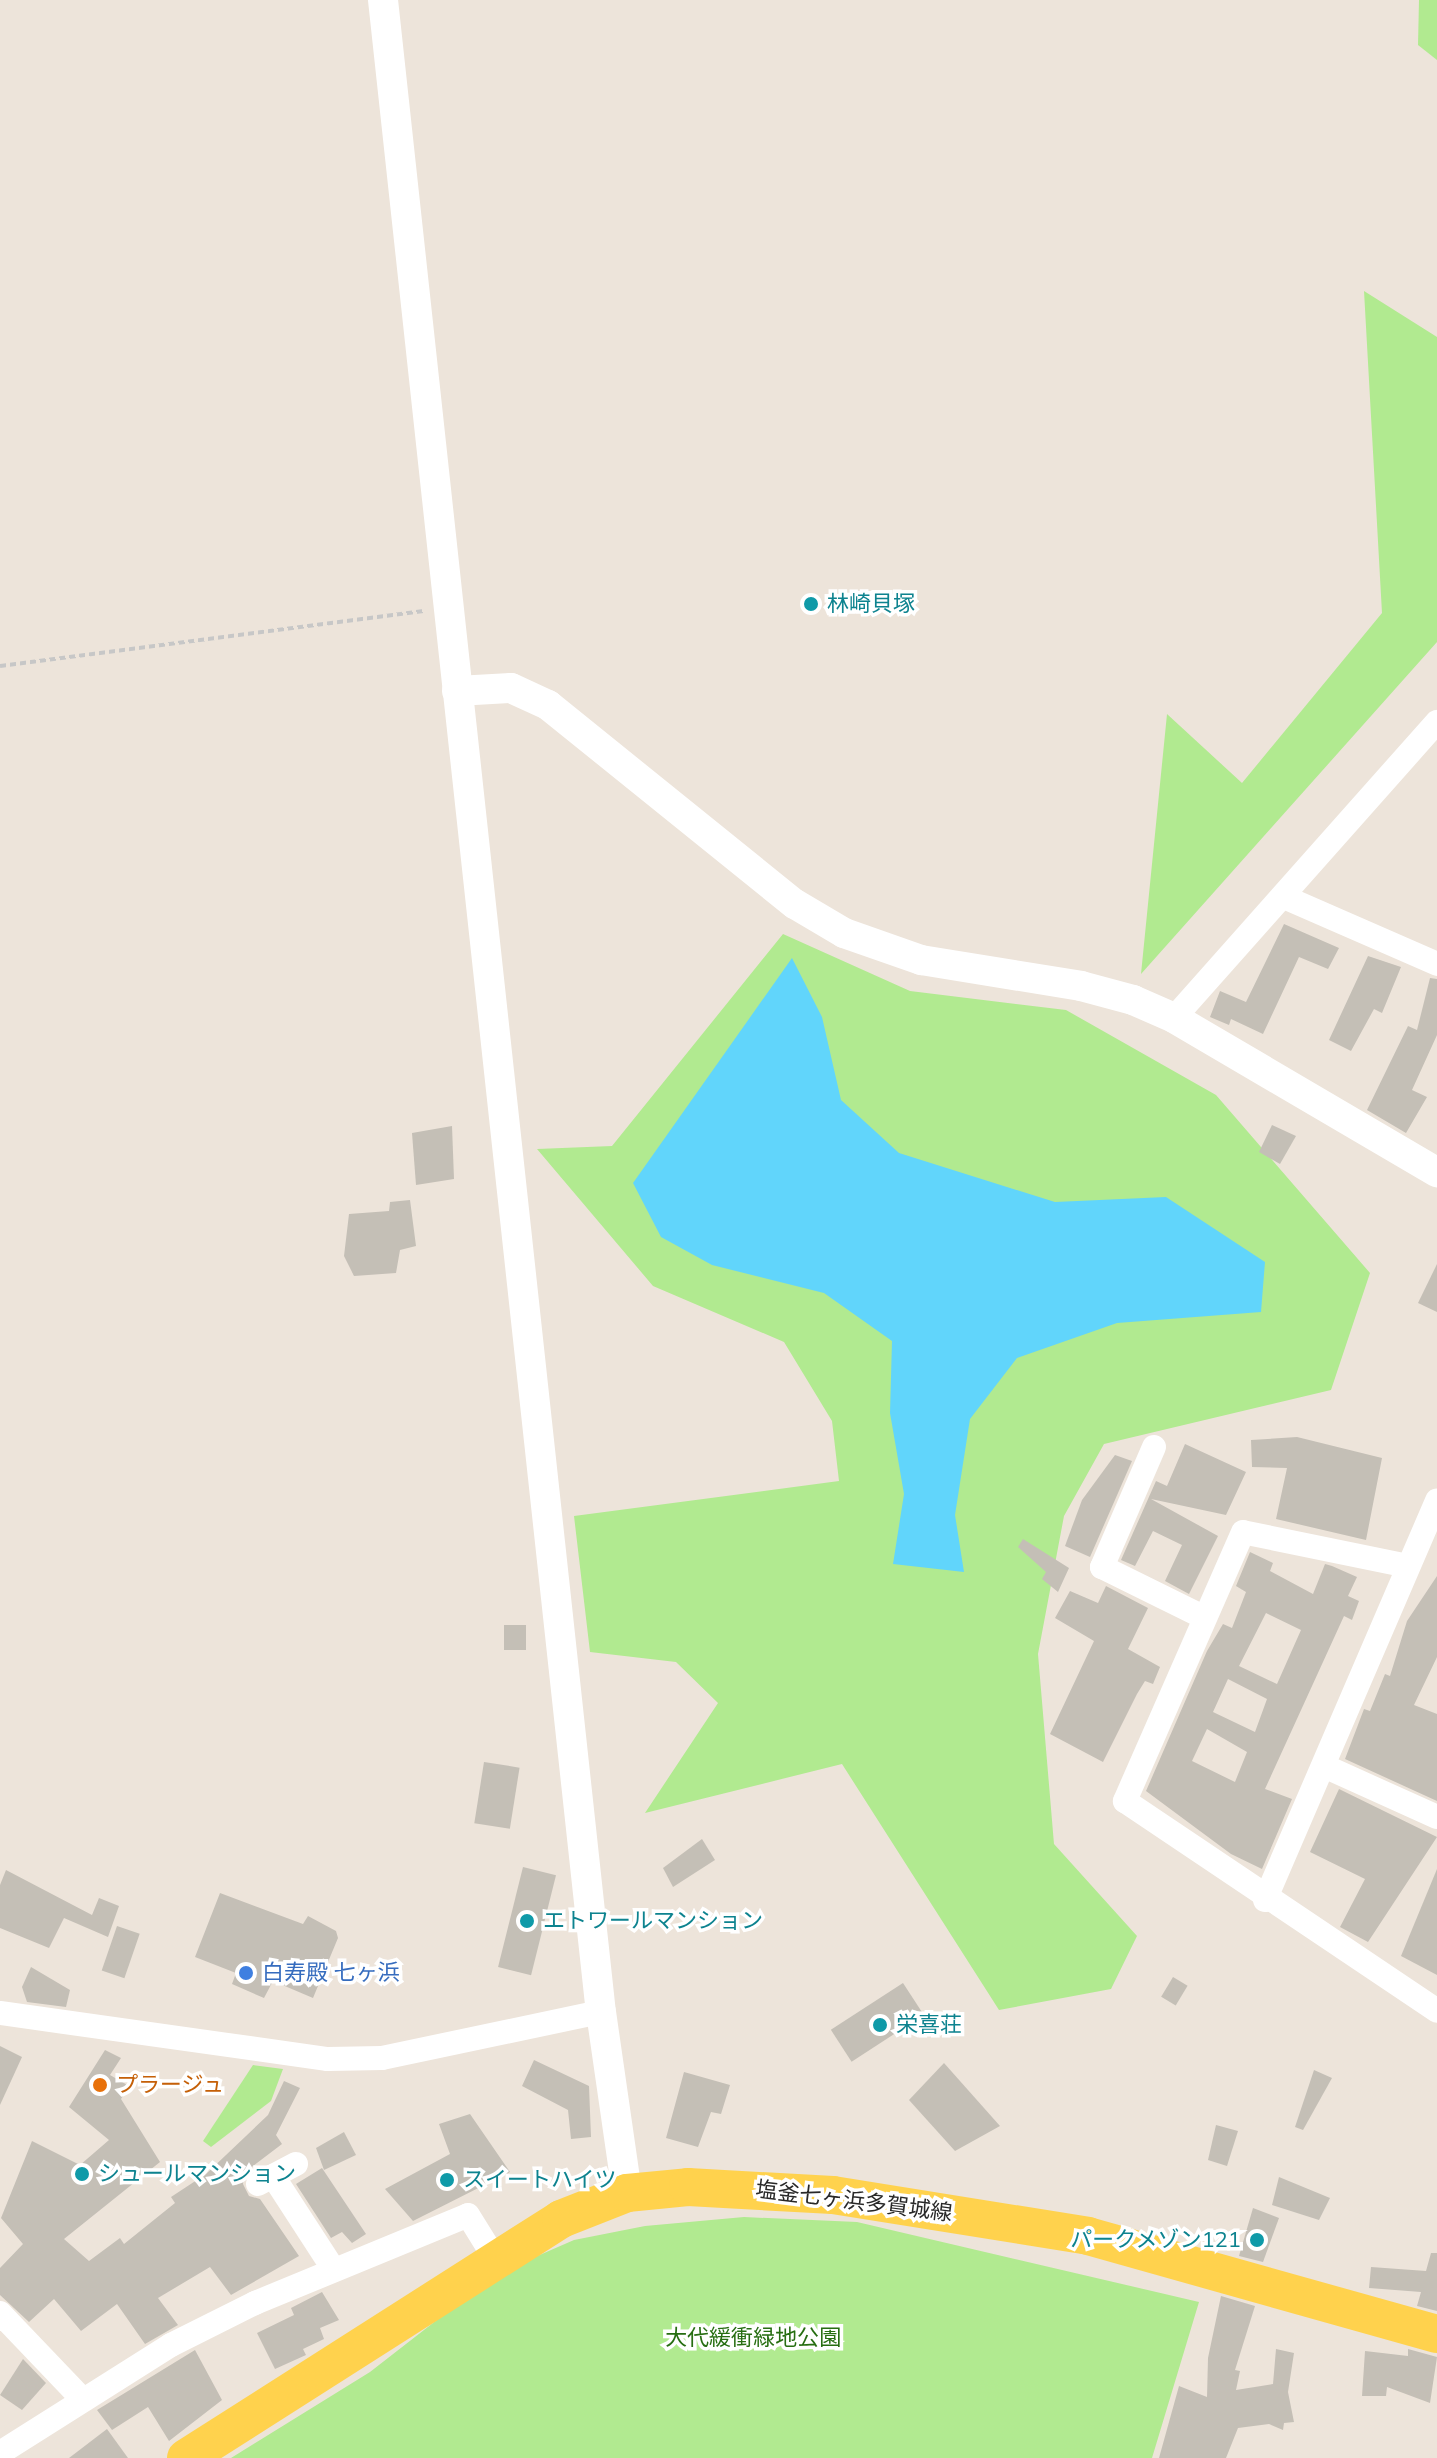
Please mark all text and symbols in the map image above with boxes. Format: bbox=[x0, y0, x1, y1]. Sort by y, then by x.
place label: 林崎貝塚 bbox=[827, 591, 915, 617]
marker: 林崎貝塚 bbox=[802, 595, 820, 613]
place label: エトワールマンション bbox=[543, 1908, 763, 1934]
marker: エトワールマンション bbox=[518, 1912, 536, 1930]
place label: 白寿殿 七ヶ浜 bbox=[262, 1960, 400, 1986]
marker: 白寿殿 七ヶ浜 bbox=[237, 1964, 255, 1982]
place label: 栄喜荘 bbox=[896, 2012, 962, 2038]
marker: 栄喜荘 bbox=[871, 2016, 889, 2034]
place label: プラージュ bbox=[116, 2072, 226, 2098]
marker: プラージュ bbox=[91, 2076, 109, 2094]
place label: シュールマンション bbox=[98, 2161, 296, 2187]
marker: シュールマンション bbox=[73, 2165, 91, 2183]
place label: スイートハイツ bbox=[463, 2167, 617, 2193]
marker: スイートハイツ bbox=[438, 2171, 456, 2189]
street label: 塩釜七ヶ浜多賀城線 bbox=[754, 2176, 954, 2226]
place label: パークメゾン121 bbox=[1069, 2227, 1241, 2253]
marker: パークメゾン121 bbox=[1248, 2231, 1266, 2249]
park label: 大代緩衝緑地公園 bbox=[665, 2325, 841, 2351]

